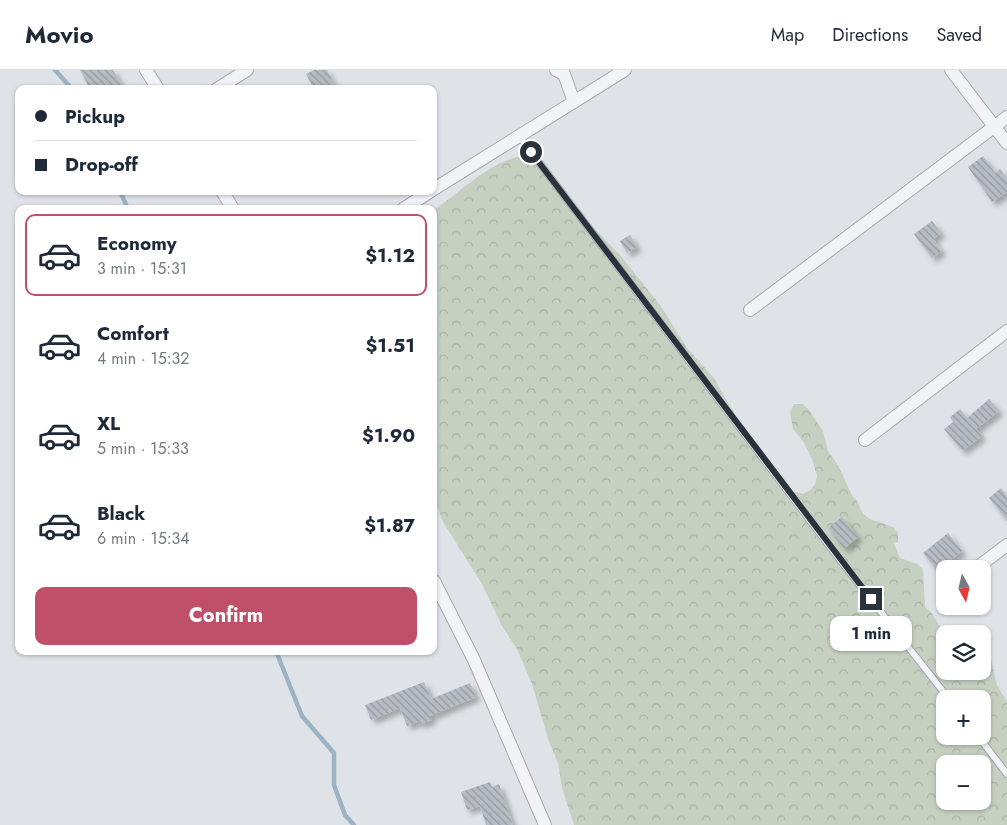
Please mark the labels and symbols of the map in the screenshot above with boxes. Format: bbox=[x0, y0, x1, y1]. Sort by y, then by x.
route start bbox=[520, 141, 542, 163]
north arrow bbox=[936, 560, 991, 615]
route end bbox=[860, 588, 882, 610]
callout: 1 min bbox=[830, 616, 912, 652]

